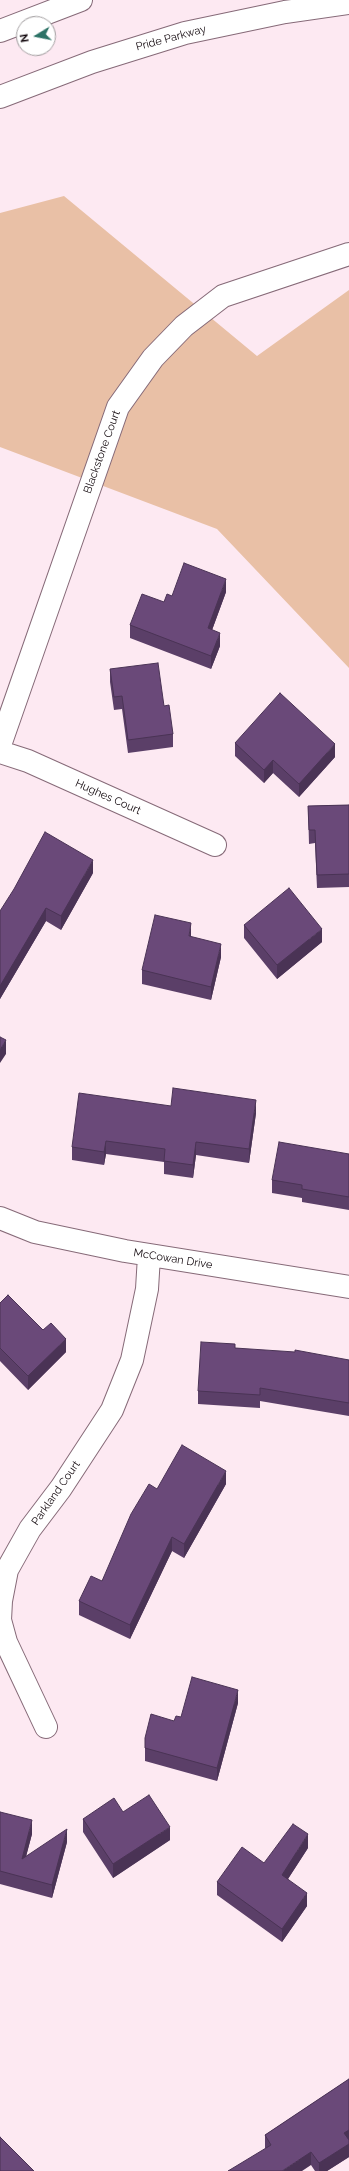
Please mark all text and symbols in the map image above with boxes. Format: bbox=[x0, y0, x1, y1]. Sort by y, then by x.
north arrow bbox=[16, 16, 56, 56]
street label: Pride Parkway bbox=[134, 22, 208, 54]
text: N bbox=[18, 33, 32, 43]
street label: Blackstone Court bbox=[81, 409, 123, 495]
street label: Hughes Court bbox=[73, 777, 143, 817]
street label: McCowan Drive bbox=[133, 1246, 213, 1272]
street label: Parkland Court bbox=[29, 1458, 83, 1528]

